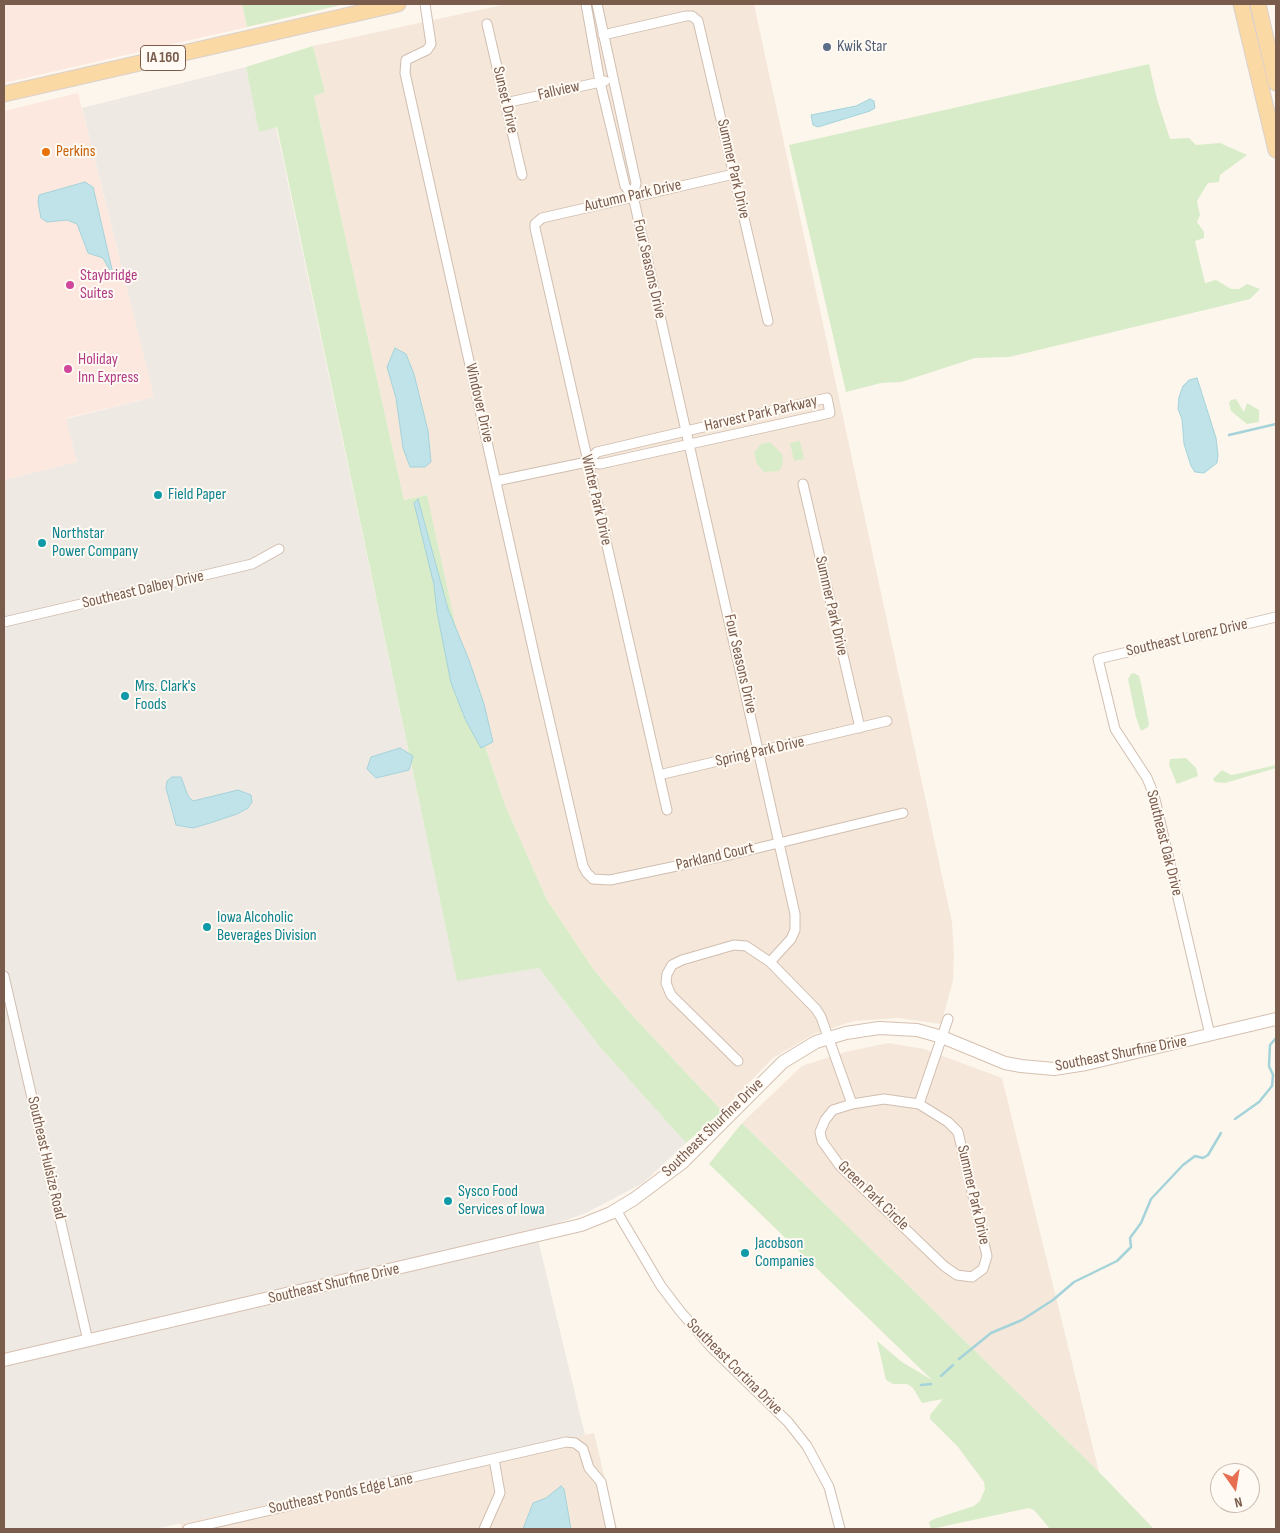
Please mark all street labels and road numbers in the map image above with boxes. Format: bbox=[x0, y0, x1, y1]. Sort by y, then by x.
road number: IA 160 bbox=[140, 46, 186, 70]
street label: Sunset Drive bbox=[488, 65, 522, 135]
street label: Fallview bbox=[536, 77, 582, 105]
street label: Summer Park Drive bbox=[712, 117, 754, 221]
street label: Autumn Park Drive bbox=[583, 176, 683, 216]
street label: Four Seasons Drive bbox=[628, 218, 670, 320]
street label: Windover Drive bbox=[461, 361, 497, 445]
street label: Harvest Park Parkway bbox=[703, 392, 819, 436]
street label: Winter Park Drive bbox=[576, 453, 616, 547]
street label: Summer Park Drive bbox=[810, 554, 852, 658]
street label: Southeast Dalbey Drive bbox=[80, 567, 206, 613]
street label: Four Seasons Drive bbox=[719, 613, 761, 715]
street label: Southeast Lorenz Drive bbox=[1124, 615, 1250, 661]
street label: Spring Park Drive bbox=[714, 732, 806, 772]
street label: Southeast Oak Drive bbox=[1142, 788, 1186, 898]
street label: Parkland Court bbox=[674, 839, 756, 875]
street label: Southeast Shurfine Drive bbox=[1054, 1032, 1188, 1076]
street label: Southeast Shurfine Drive bbox=[658, 1075, 768, 1181]
street label: Southeast Hulsize Road bbox=[23, 1095, 69, 1221]
street label: Summer Park Drive bbox=[952, 1143, 994, 1247]
street label: Green Park Circle bbox=[833, 1157, 913, 1235]
street label: Southeast Shurfine Drive bbox=[267, 1260, 401, 1308]
street label: Southeast Cortina Drive bbox=[682, 1315, 786, 1419]
street label: Southeast Ponds Edge Lane bbox=[267, 1469, 415, 1519]

